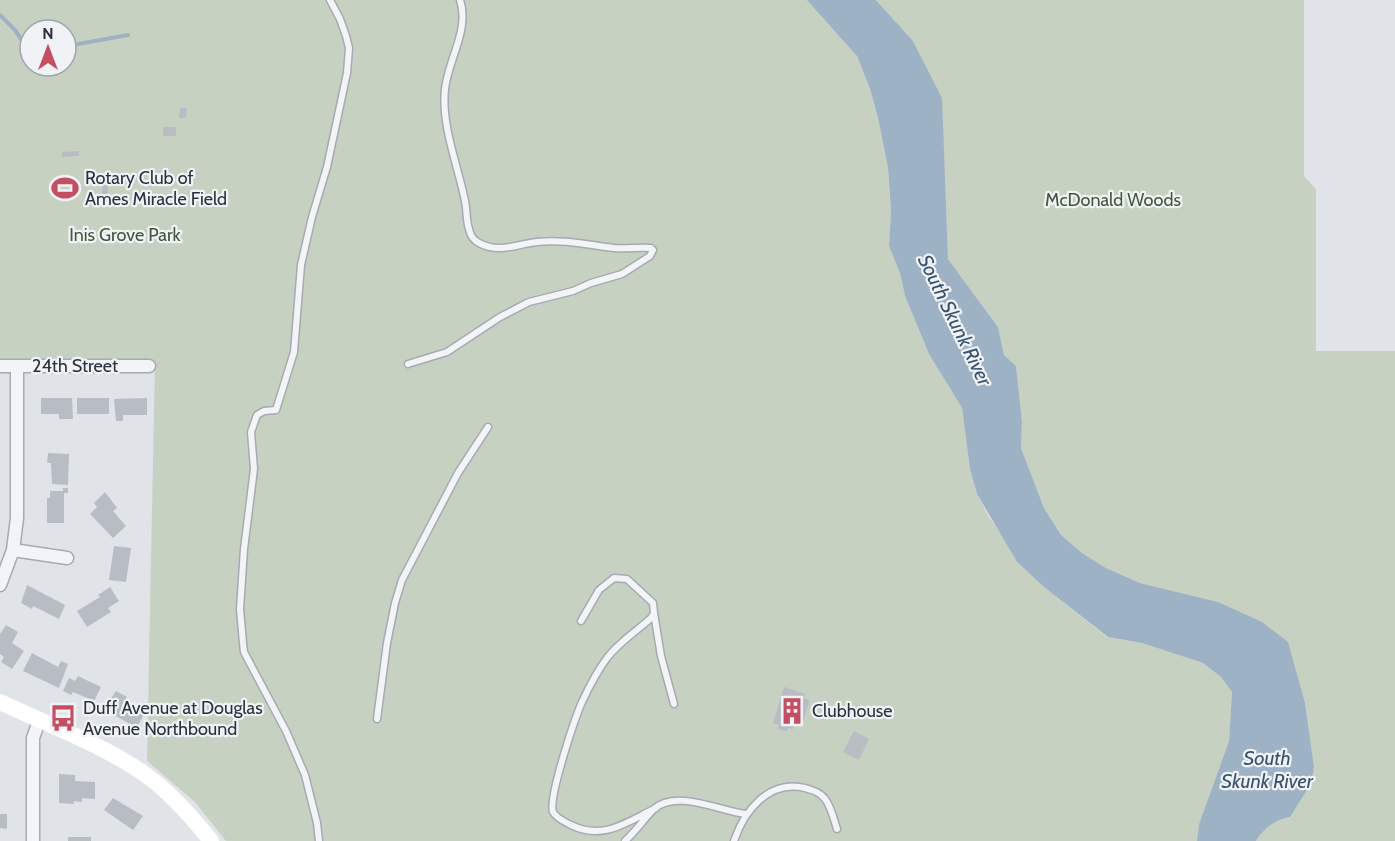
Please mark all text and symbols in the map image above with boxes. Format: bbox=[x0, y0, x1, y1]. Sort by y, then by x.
north arrow bbox=[18, 18, 78, 78]
text: N bbox=[42, 24, 54, 43]
place label: Rotary Club of Ames Miracle Field bbox=[85, 167, 227, 210]
sports icon: Rotary Club of Ames Miracle Field bbox=[50, 173, 80, 203]
park label: McDonald Woods bbox=[1045, 189, 1181, 211]
park label: Inis Grove Park bbox=[69, 224, 182, 246]
water label: South Skunk River bbox=[913, 251, 997, 390]
street label: 24th Street bbox=[32, 355, 118, 377]
building icon: Clubhouse bbox=[777, 696, 807, 726]
place label: Duff Avenue at Douglas Avenue Northbound bbox=[83, 697, 263, 740]
place label: Clubhouse bbox=[812, 700, 893, 722]
bus stop icon: Duff Avenue at Douglas Avenue Northbound bbox=[48, 703, 78, 733]
water label: South Skunk River bbox=[1221, 746, 1314, 793]

